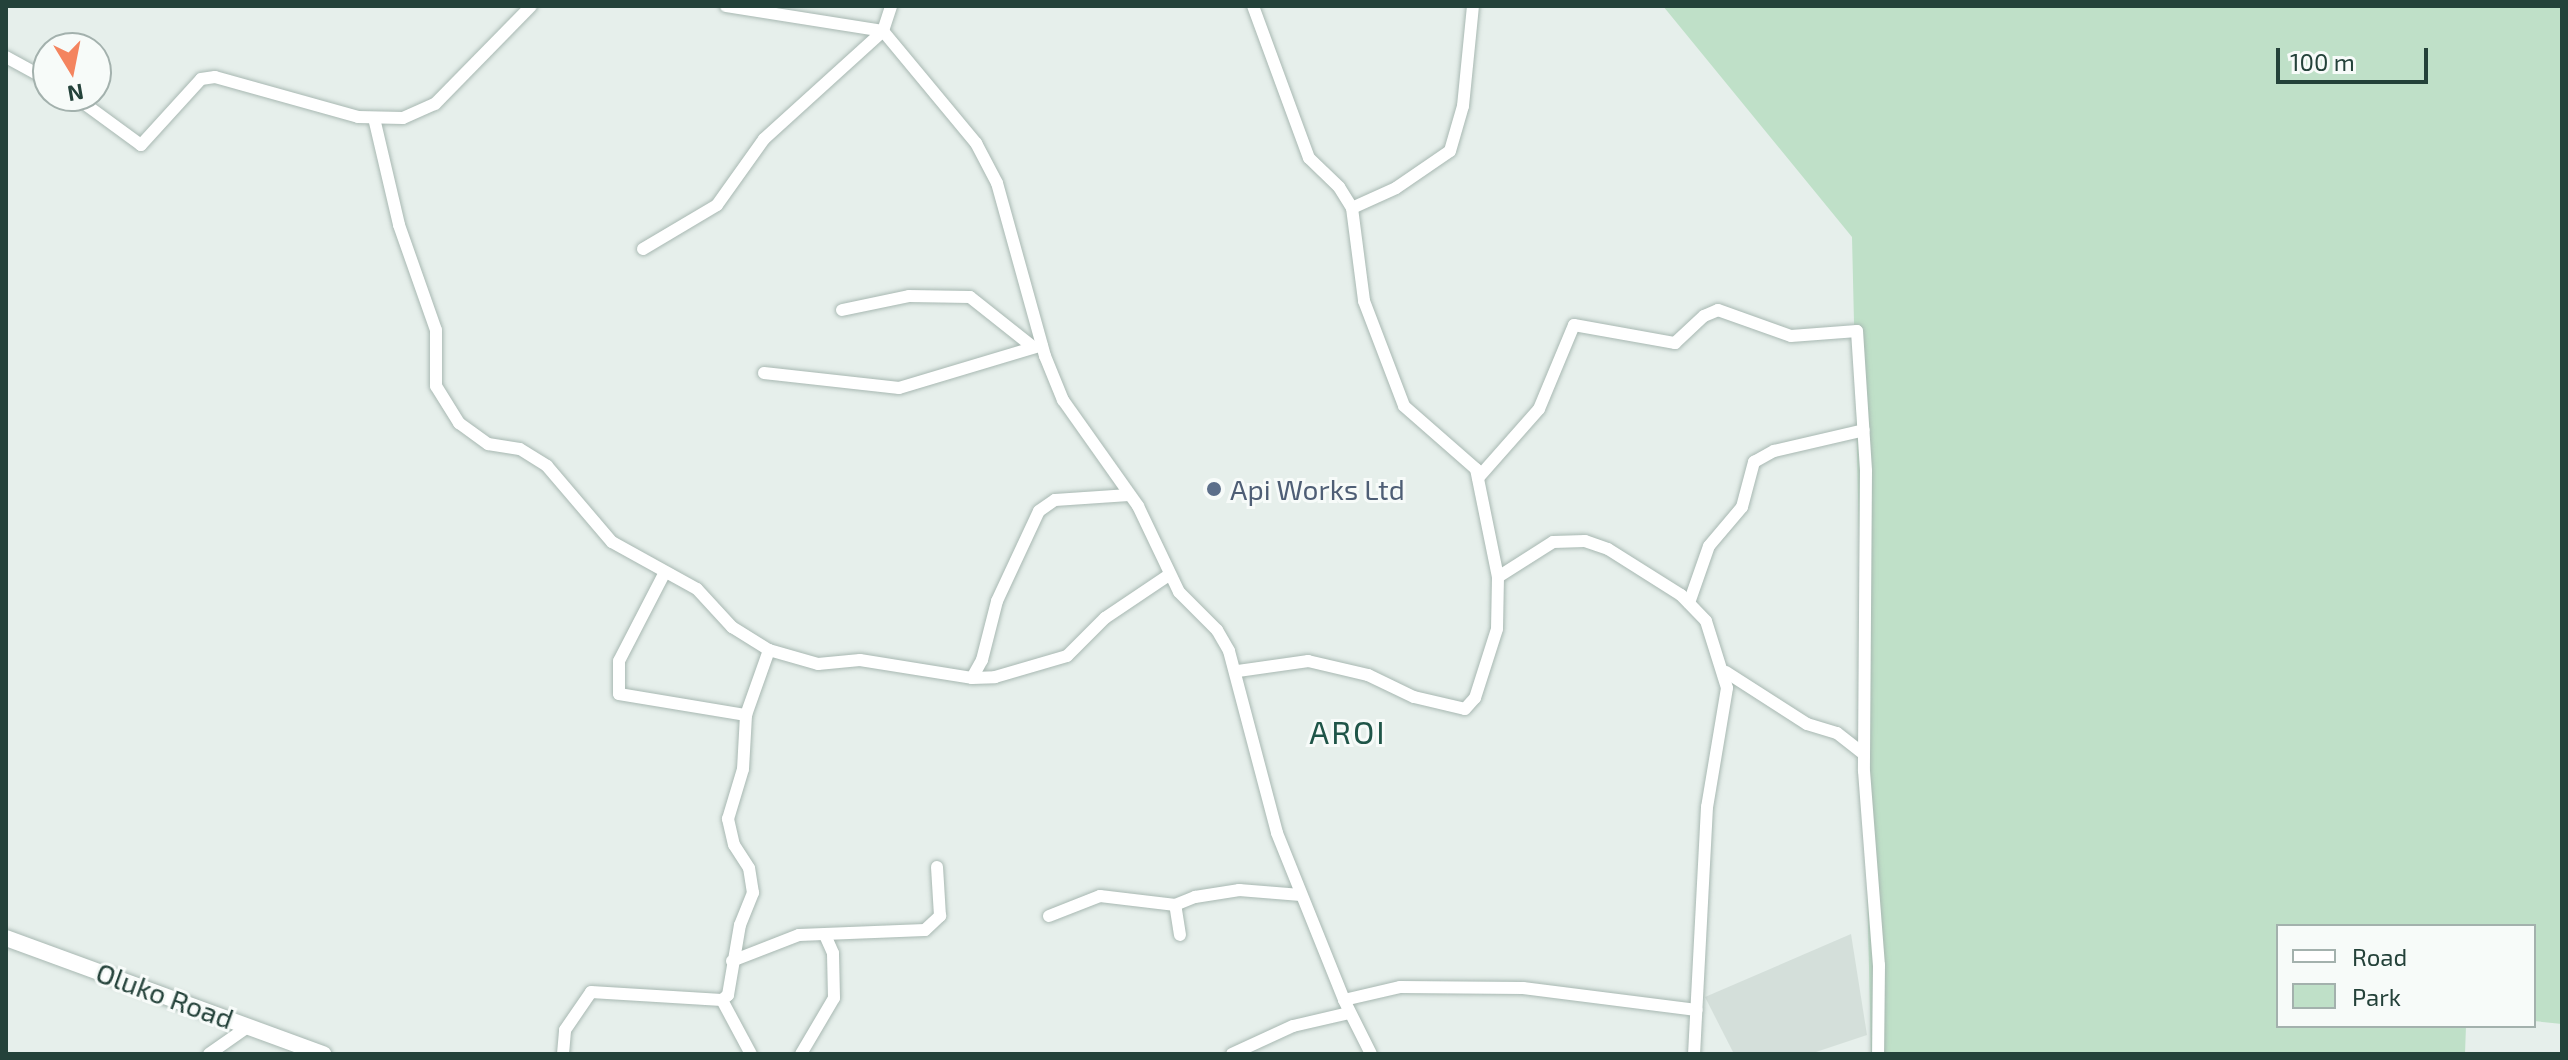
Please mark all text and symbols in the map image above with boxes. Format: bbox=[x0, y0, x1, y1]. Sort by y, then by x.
north arrow bbox=[32, 32, 112, 112]
scale bar bbox=[2280, 32, 2432, 82]
text: 100 m bbox=[2290, 47, 2355, 76]
text: N bbox=[66, 79, 86, 108]
place label: Api Works Ltd bbox=[1230, 472, 1405, 506]
marker: Api Works Ltd bbox=[1205, 480, 1223, 498]
district label: AROI bbox=[1309, 712, 1387, 750]
legend bbox=[2276, 924, 2536, 1028]
text: Road bbox=[2352, 942, 2407, 971]
street label: Oluko Road bbox=[92, 955, 238, 1035]
text: Park bbox=[2352, 982, 2401, 1011]

